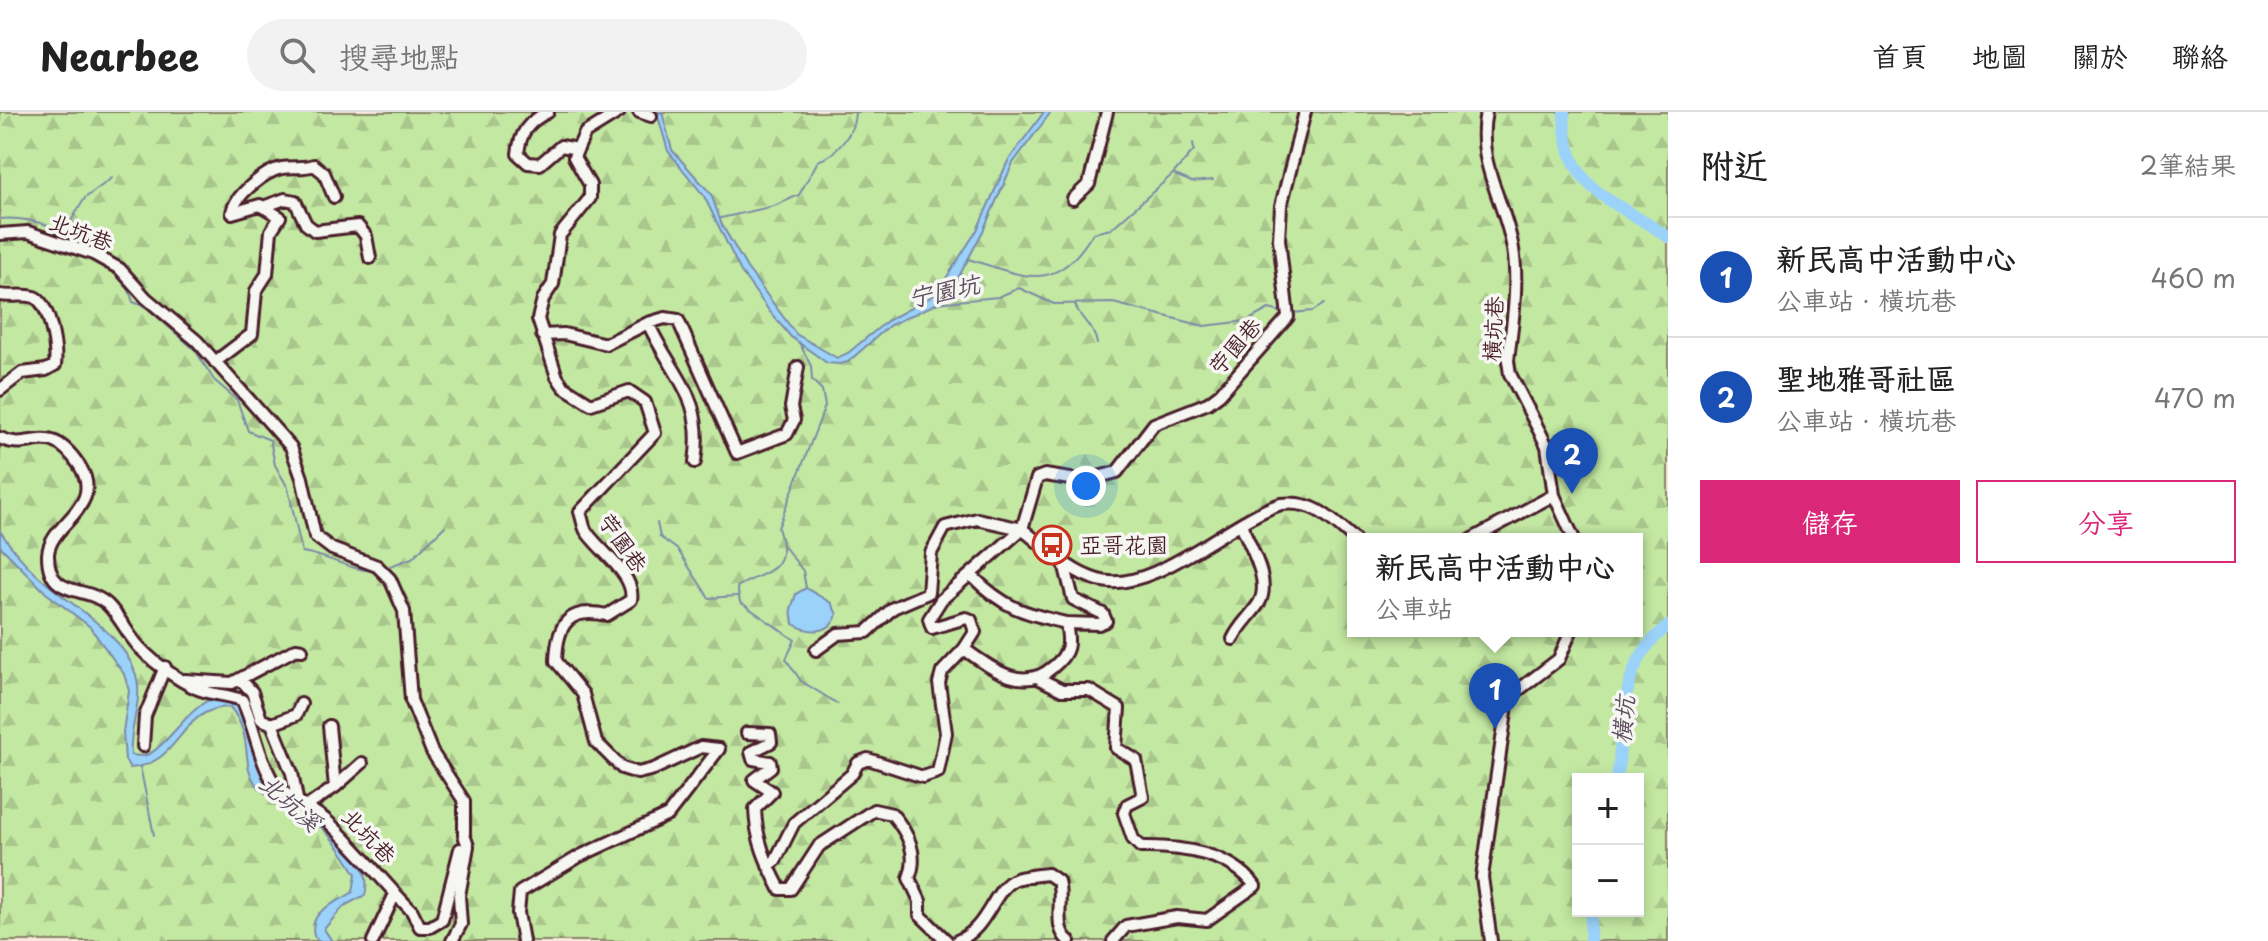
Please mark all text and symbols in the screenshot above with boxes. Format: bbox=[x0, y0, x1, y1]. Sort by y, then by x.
search box bbox=[247, 19, 807, 91]
text: Nearbee bbox=[40, 27, 199, 84]
icon: search bbox=[275, 33, 319, 77]
text: 搜尋地點 bbox=[339, 33, 459, 78]
text: 首頁 bbox=[1872, 34, 1928, 77]
text: 地圖 bbox=[1972, 34, 2028, 77]
text: 關於 bbox=[2072, 34, 2128, 77]
text: 聯絡 bbox=[2172, 34, 2228, 77]
text: 附近 bbox=[1700, 138, 1768, 190]
text: 2筆結果 bbox=[2140, 145, 2236, 184]
street label: 北坑巷 bbox=[45, 203, 118, 258]
text: 新民高中活動中心 bbox=[1776, 235, 2016, 280]
text: 1 bbox=[1720, 258, 1732, 297]
text: 460 m bbox=[2151, 258, 2236, 297]
water label: 宁園坑 bbox=[905, 264, 985, 315]
text: 公車站 · 橫坑巷 bbox=[1776, 280, 1956, 319]
street label: 橫坑巷 bbox=[1473, 295, 1510, 363]
street label: 苧園巷 bbox=[1200, 309, 1268, 381]
text: 聖地雅哥社區 bbox=[1776, 355, 1956, 400]
text: 2 bbox=[1717, 378, 1735, 417]
text: 470 m bbox=[2154, 378, 2236, 417]
text: 公車站 · 橫坑巷 bbox=[1776, 400, 1956, 439]
pin: 2 bbox=[1546, 428, 1598, 494]
your location bbox=[1066, 466, 1106, 506]
button: 儲存 bbox=[1700, 480, 1960, 563]
button: 分享 bbox=[1976, 480, 2236, 563]
street label: 苧園巷 bbox=[592, 506, 657, 579]
bus stop icon: 亞哥花園 bbox=[1031, 524, 1073, 566]
place label: 亞哥花園 bbox=[1080, 527, 1168, 560]
popup bbox=[1347, 533, 1643, 637]
text: 新民高中活動中心 bbox=[1375, 543, 1615, 588]
text: 公車站 bbox=[1375, 588, 1453, 627]
pin: 1 bbox=[1469, 663, 1521, 729]
water label: 橫坑 bbox=[1602, 691, 1643, 746]
water label: 北坑溪 bbox=[252, 764, 332, 840]
map controls bbox=[1572, 773, 1644, 917]
button: + bbox=[1572, 773, 1644, 845]
street label: 北坑巷 bbox=[335, 800, 405, 870]
button: − bbox=[1572, 845, 1644, 917]

